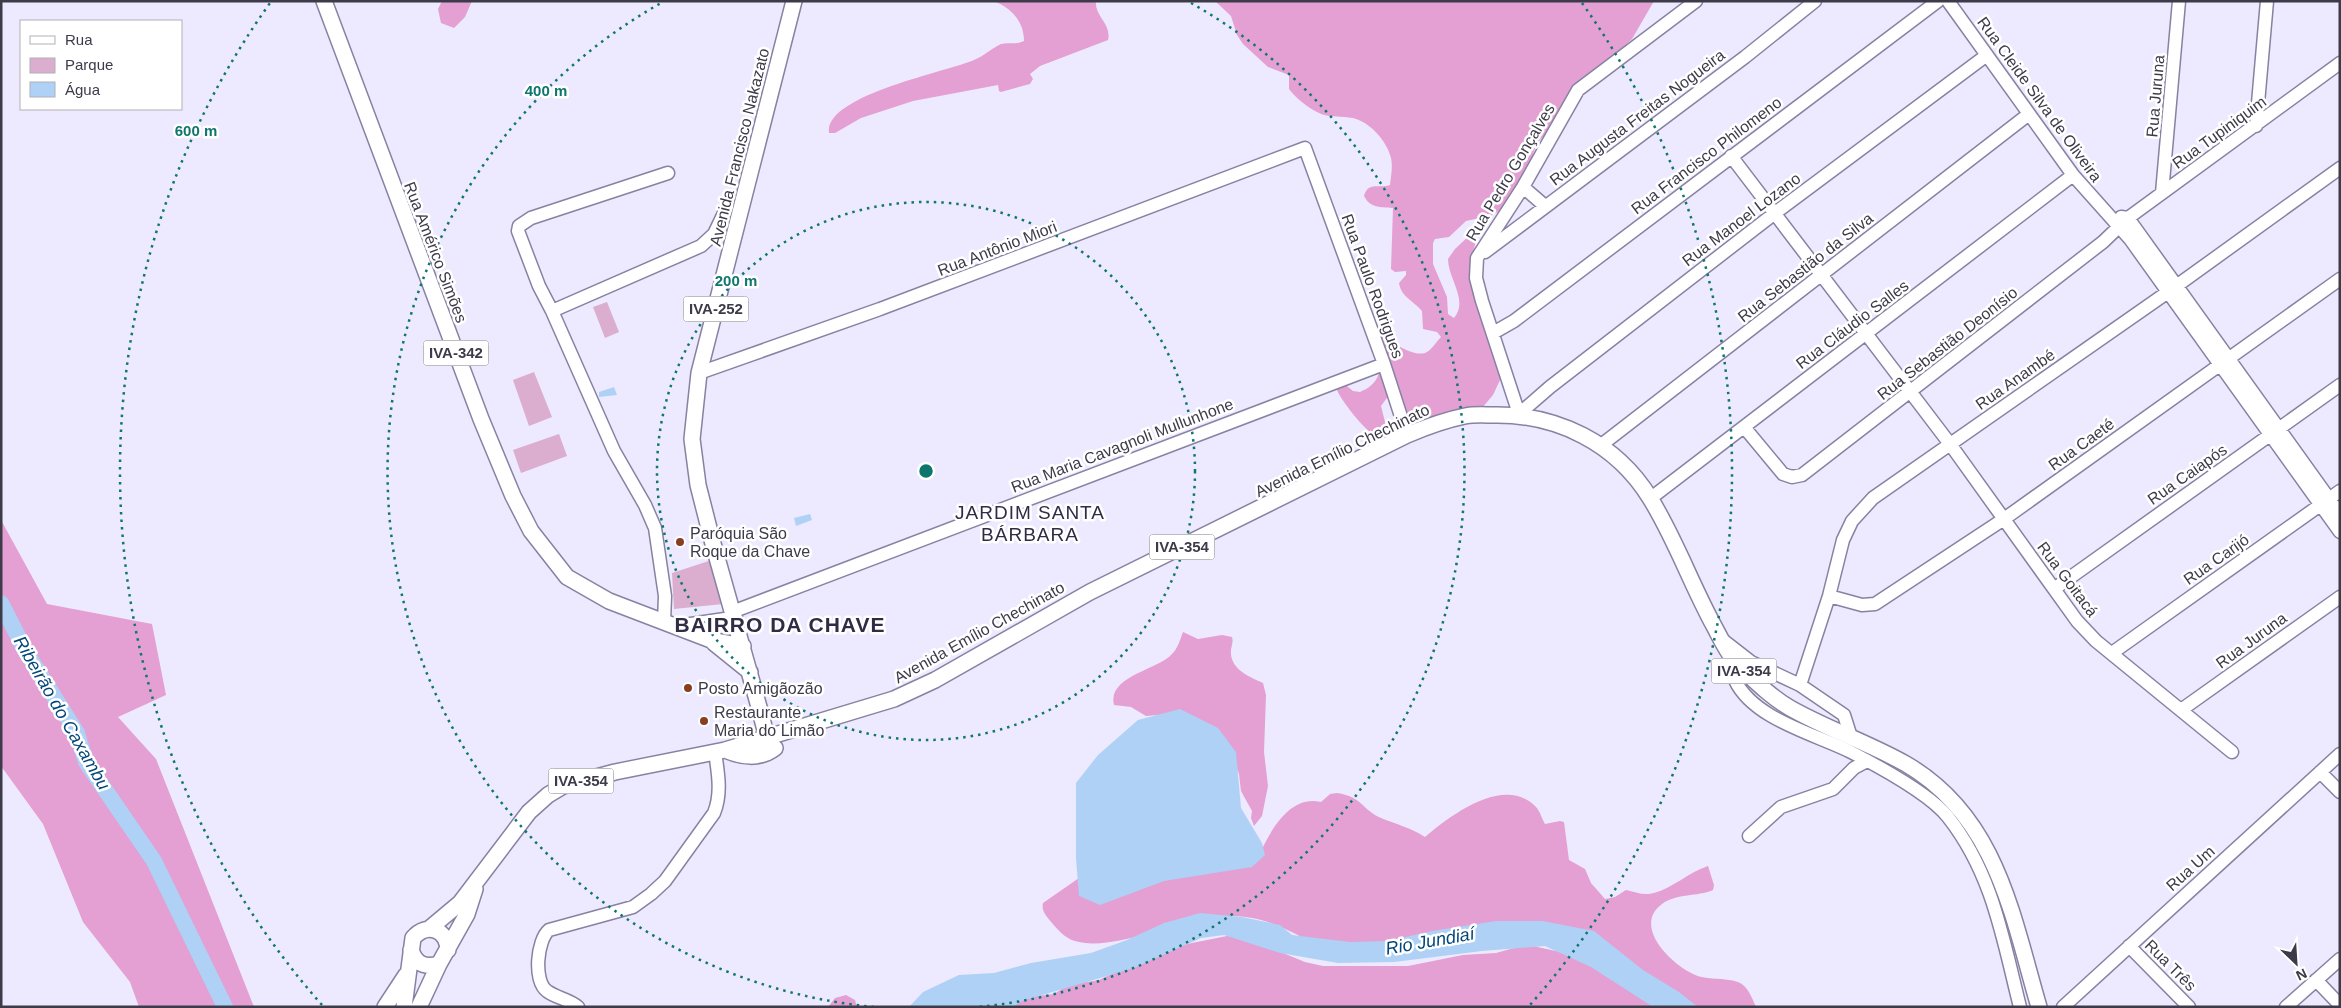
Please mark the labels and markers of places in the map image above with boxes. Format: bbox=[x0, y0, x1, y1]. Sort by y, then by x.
centre of rings bbox=[917, 462, 935, 480]
place label: Paróquia São Roque da Chave bbox=[690, 525, 810, 560]
marker: Paróquia São Roque da Chave bbox=[674, 536, 686, 548]
place label: Posto Amigãozão bbox=[698, 680, 823, 697]
marker: Posto Amigãozão bbox=[682, 682, 694, 694]
place label: Restaurante Maria do Limão bbox=[714, 704, 824, 739]
marker: Restaurante Maria do Limão bbox=[698, 715, 710, 727]

